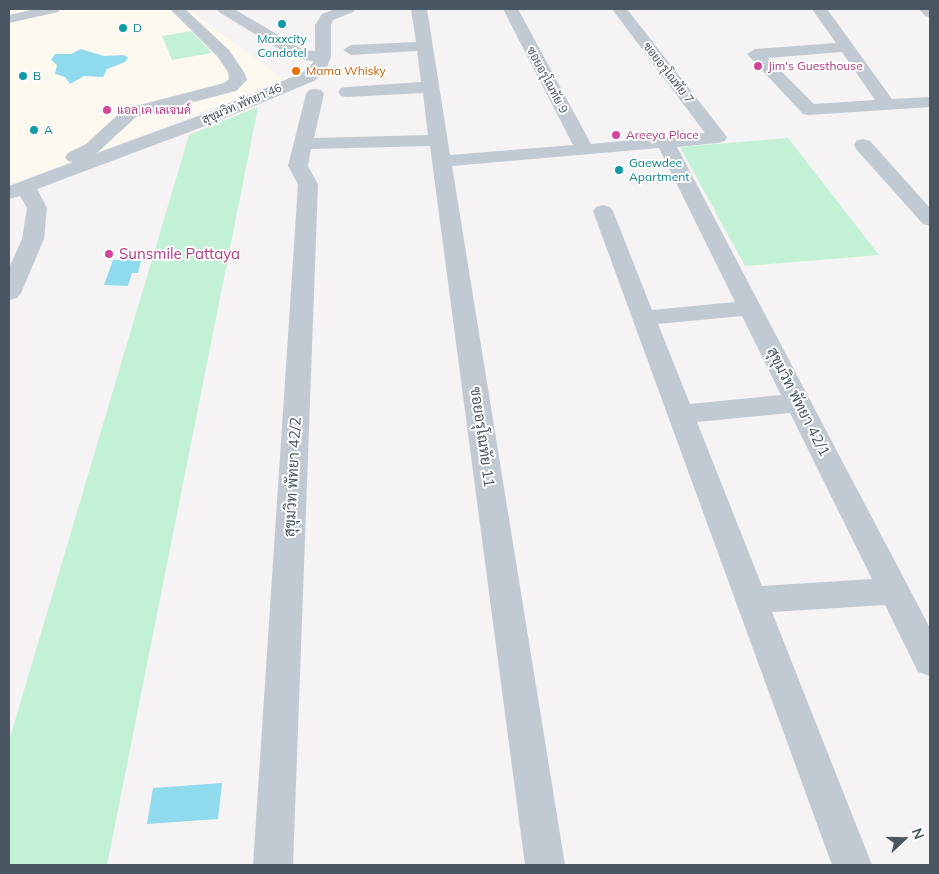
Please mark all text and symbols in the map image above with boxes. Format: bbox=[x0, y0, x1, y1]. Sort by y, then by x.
marker: Maxxcity Condotel bbox=[276, 18, 288, 30]
place label: D bbox=[133, 21, 142, 35]
marker: D bbox=[117, 22, 129, 34]
place label: Maxxcity Condotel bbox=[257, 32, 307, 60]
street label: ซอยอรุโณทัย 7 bbox=[640, 40, 696, 106]
street label: ซอยอรุโณทัย 9 bbox=[523, 44, 571, 116]
place label: Jim's Guesthouse bbox=[768, 59, 863, 73]
marker: Jim's Guesthouse bbox=[752, 60, 764, 72]
place label: Mama Whisky bbox=[306, 64, 386, 78]
marker: Mama Whisky bbox=[290, 65, 302, 77]
place label: B bbox=[33, 69, 41, 83]
marker: B bbox=[17, 70, 29, 82]
street label: สุขุมวิท พัทยา 46 bbox=[200, 81, 284, 127]
place label: แอล เค เลเจนด์ bbox=[117, 103, 191, 117]
marker: แอล เค เลเจนด์ bbox=[101, 104, 113, 116]
place label: A bbox=[44, 123, 53, 137]
marker: A bbox=[28, 124, 40, 136]
place label: Areeya Place bbox=[626, 128, 699, 142]
marker: Areeya Place bbox=[610, 129, 622, 141]
place label: Gaewdee Apartment bbox=[629, 156, 689, 184]
marker: Gaewdee Apartment bbox=[613, 164, 625, 176]
place label: Sunsmile Pattaya bbox=[119, 245, 240, 263]
marker: Sunsmile Pattaya bbox=[103, 248, 115, 260]
street label: สุขุมวิท พัทยา 42/1 bbox=[763, 344, 833, 460]
street label: ซอยอรุโณทัย 11 bbox=[466, 386, 498, 488]
street label: สุขุมวิท พัทยา 42/2 bbox=[281, 417, 305, 537]
north arrow bbox=[879, 814, 929, 864]
text: N bbox=[908, 825, 928, 842]

